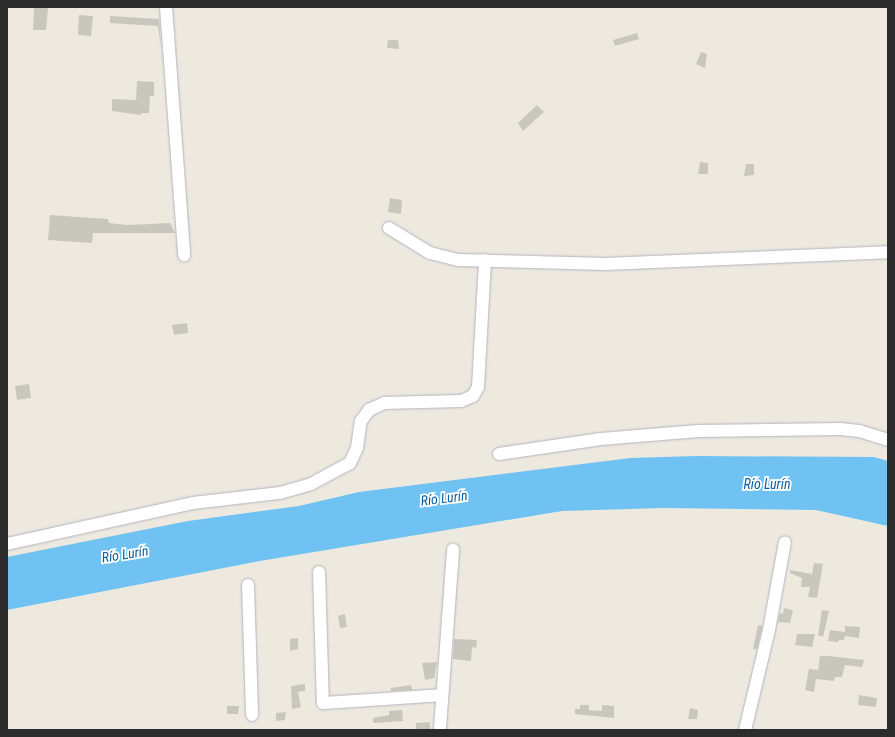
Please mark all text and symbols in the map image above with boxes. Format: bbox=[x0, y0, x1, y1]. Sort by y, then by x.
water label: Río Lurín bbox=[743, 476, 791, 492]
water label: Río Lurín bbox=[420, 487, 468, 509]
water label: Río Lurín bbox=[100, 542, 150, 566]

